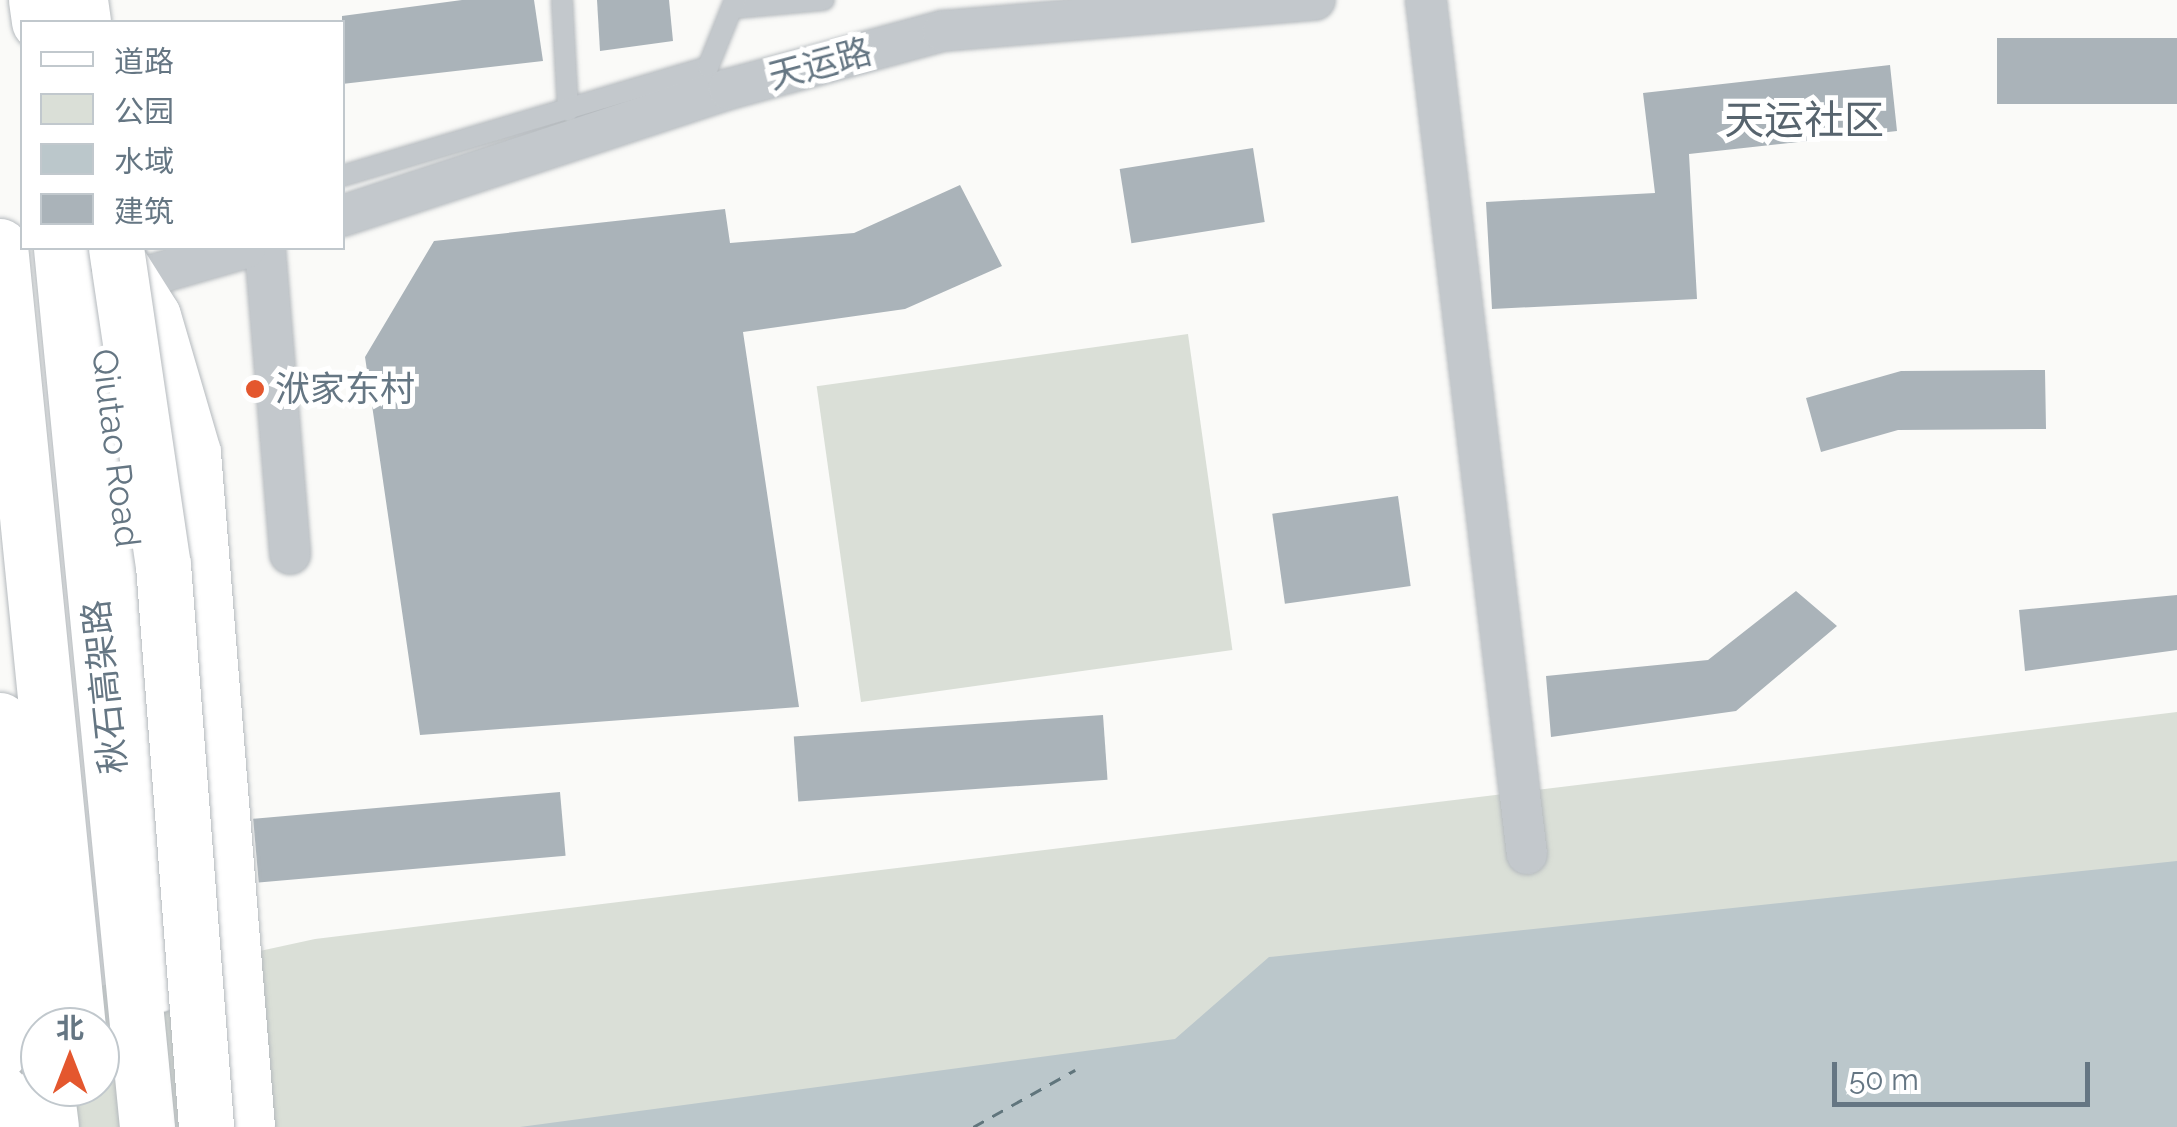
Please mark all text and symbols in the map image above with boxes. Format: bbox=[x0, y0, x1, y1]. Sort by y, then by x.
legend bbox=[20, 20, 345, 250]
street label: 天运路 bbox=[764, 30, 876, 98]
text: 道路 bbox=[114, 44, 174, 79]
text: 公园 bbox=[114, 94, 174, 129]
district label: 天运社区 bbox=[1724, 96, 1884, 144]
text: 水域 bbox=[114, 144, 174, 179]
text: 建筑 bbox=[114, 194, 174, 229]
street label: Qiutao Road bbox=[83, 347, 149, 549]
place label: 洑家东村 bbox=[275, 368, 415, 410]
marker: 洑家东村 bbox=[244, 378, 266, 400]
street label: 秋石高架路 bbox=[75, 598, 135, 776]
north arrow bbox=[20, 1007, 120, 1107]
text: 北 bbox=[56, 1012, 84, 1045]
scale bar bbox=[1837, 1042, 2094, 1104]
text: 50 m bbox=[1849, 1062, 1919, 1097]

